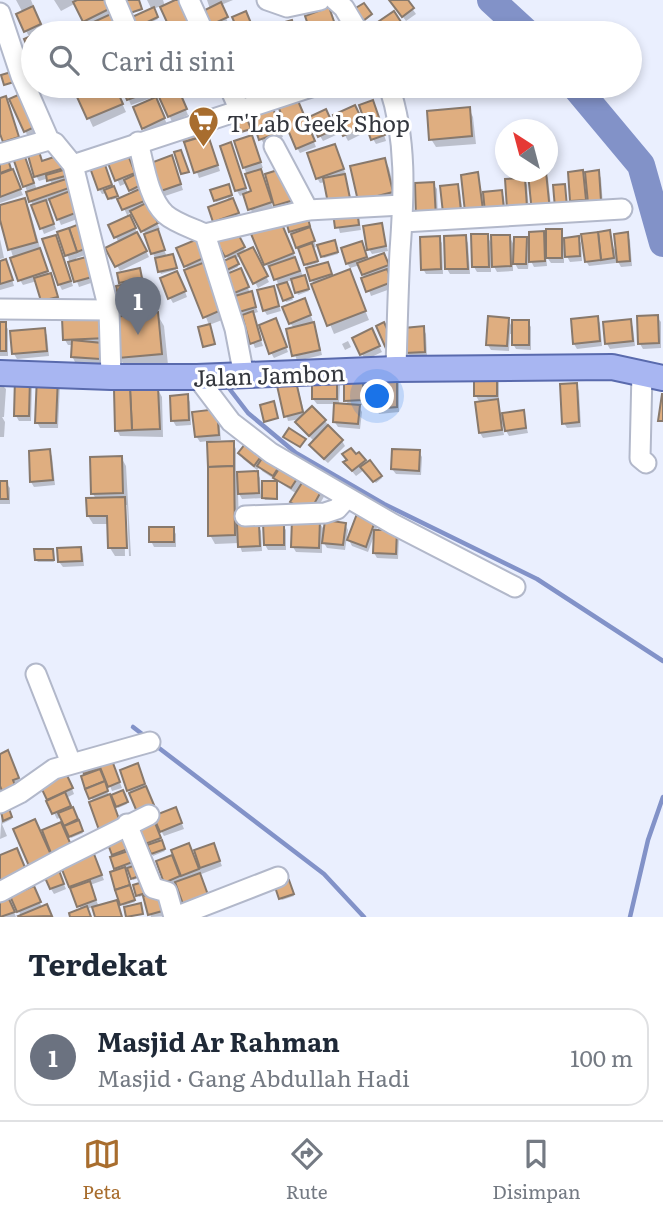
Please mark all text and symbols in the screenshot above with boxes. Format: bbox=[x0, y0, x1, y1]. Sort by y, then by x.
search box bbox=[21, 21, 642, 98]
text: Cari di sini bbox=[101, 40, 235, 79]
icon: search bbox=[45, 41, 83, 79]
supermarket icon: T'Lab Geek Shop bbox=[187, 105, 221, 149]
place label: T'Lab Geek Shop bbox=[227, 105, 410, 139]
north arrow bbox=[495, 119, 558, 182]
pin: 1 bbox=[115, 277, 161, 335]
street label: Jalan Jambon bbox=[192, 354, 346, 394]
your location bbox=[360, 379, 394, 413]
text: Terdekat bbox=[28, 941, 167, 985]
text: Masjid Ar Rahman bbox=[97, 1021, 340, 1060]
text: 1 bbox=[48, 1040, 58, 1074]
text: 100 m bbox=[570, 1040, 633, 1074]
text: Masjid · Gang Abdullah Hadi bbox=[97, 1060, 410, 1094]
tab: Peta bbox=[82, 1135, 121, 1205]
tab: Rute bbox=[286, 1135, 328, 1205]
tab: Disimpan bbox=[492, 1135, 581, 1205]

